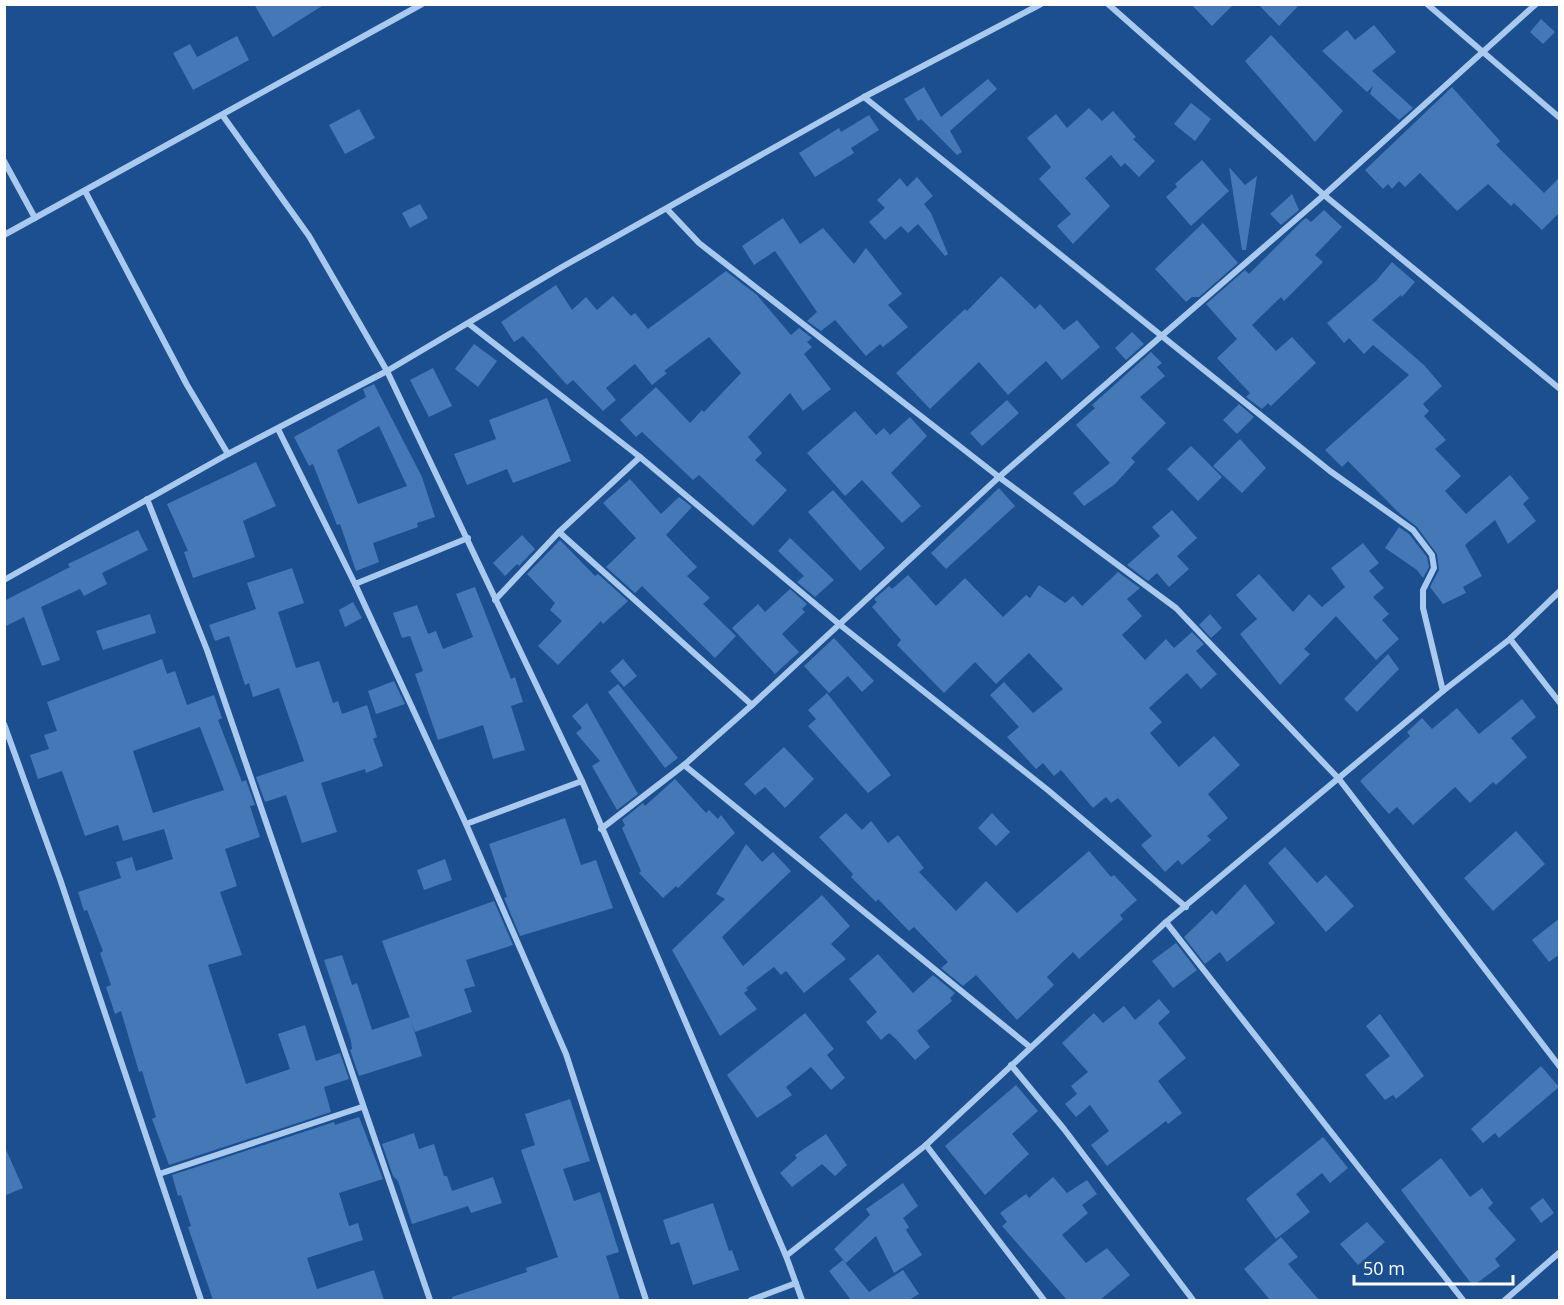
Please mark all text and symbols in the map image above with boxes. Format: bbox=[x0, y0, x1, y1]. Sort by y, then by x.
scale bar bbox=[1354, 1248, 1513, 1286]
text: 50 m bbox=[1363, 1256, 1405, 1280]

